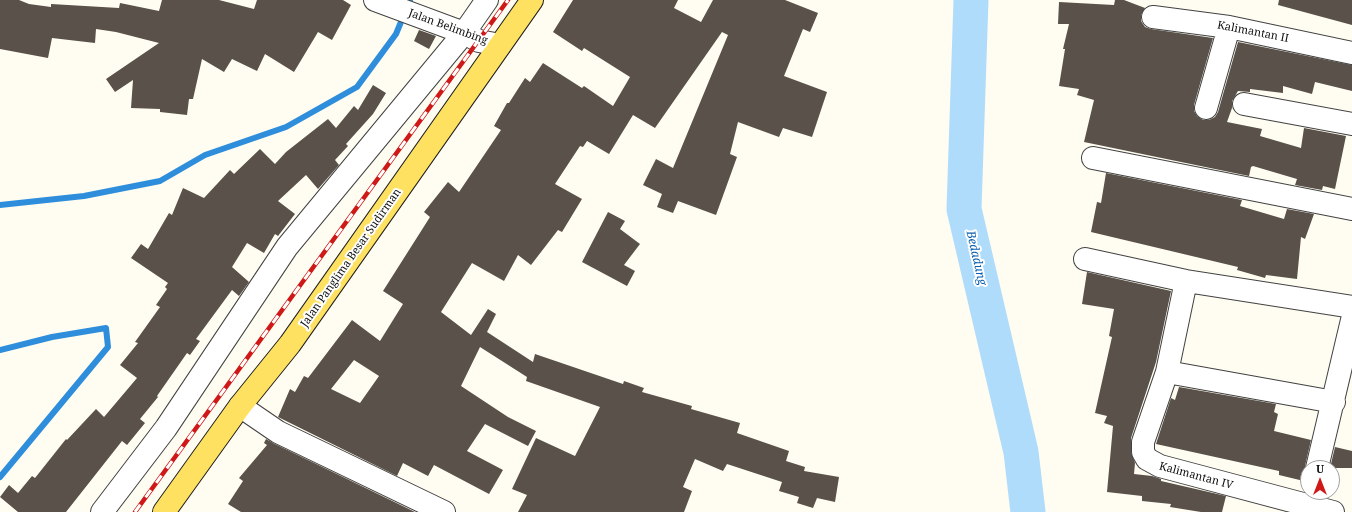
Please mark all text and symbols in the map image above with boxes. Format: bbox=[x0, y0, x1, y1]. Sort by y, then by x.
street label: Jalan Belimbing bbox=[407, 7, 489, 47]
street label: Kalimantan II bbox=[1216, 19, 1290, 45]
street label: Jalan Panglima Besar Sudirman bbox=[298, 186, 404, 330]
water label: Bedadung bbox=[963, 229, 989, 287]
street label: Kalimantan IV bbox=[1158, 460, 1234, 492]
north arrow bbox=[1300, 460, 1340, 500]
text: U bbox=[1316, 461, 1324, 476]

